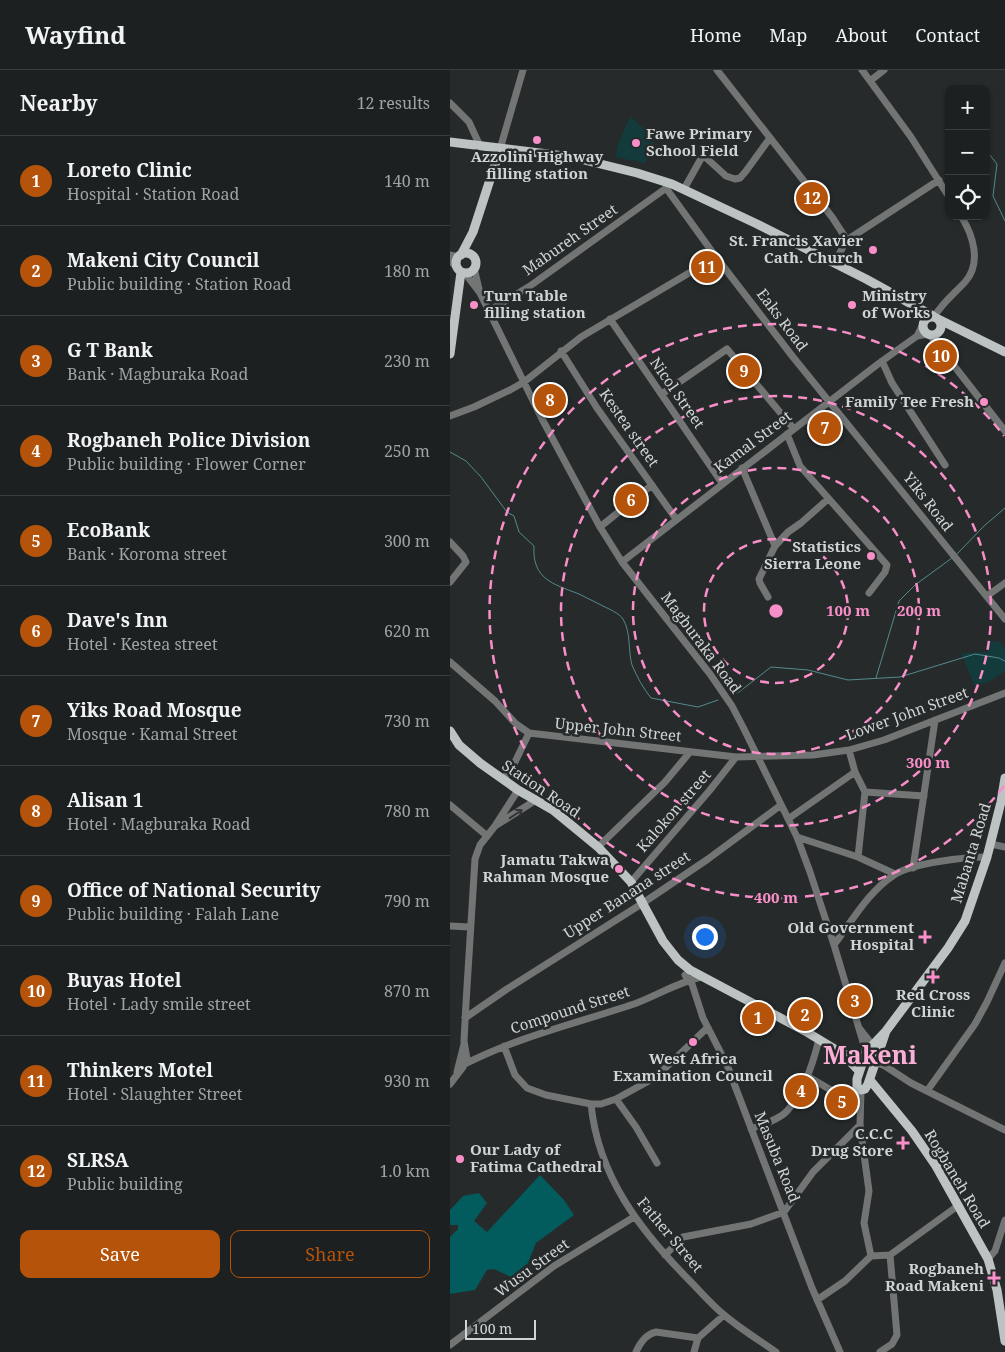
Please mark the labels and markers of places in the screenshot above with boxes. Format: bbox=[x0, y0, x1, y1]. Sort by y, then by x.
place label: Fawe Primary School Field bbox=[646, 123, 752, 160]
marker: Azzolini Highway filling station bbox=[531, 134, 543, 146]
marker: Fawe Primary School Field bbox=[630, 137, 642, 149]
place label: Azzolini Highway filling station bbox=[471, 146, 603, 183]
pin: 12 bbox=[796, 179, 828, 217]
place label: St. Francis Xavier Cath. Church bbox=[729, 230, 863, 267]
marker: St. Francis Xavier Cath. Church bbox=[867, 244, 879, 256]
pin: 11 bbox=[691, 248, 723, 286]
place label: Turn Table filling station bbox=[484, 285, 586, 322]
place label: Ministry of Works bbox=[862, 285, 930, 322]
marker: Turn Table filling station bbox=[468, 299, 480, 311]
marker: Ministry of Works bbox=[846, 299, 858, 311]
pin: 10 bbox=[925, 337, 957, 375]
pin: 9 bbox=[728, 352, 760, 390]
pin: 8 bbox=[534, 381, 566, 419]
place label: Family Tee Fresh bbox=[845, 391, 974, 411]
marker: Family Tee Fresh bbox=[978, 396, 990, 408]
pin: 7 bbox=[809, 409, 841, 447]
pin: 6 bbox=[615, 481, 647, 519]
place label: Statistics Sierra Leone bbox=[764, 536, 861, 573]
marker: Statistics Sierra Leone bbox=[865, 550, 877, 562]
centre of rings bbox=[767, 602, 785, 620]
place label: Jamatu Takwa Rahman Mosque bbox=[483, 849, 609, 886]
marker: Jamatu Takwa Rahman Mosque bbox=[613, 863, 625, 875]
place label: Old Government Hospital bbox=[788, 917, 915, 954]
marker: Old Government Hospital bbox=[918, 930, 932, 944]
marker: Red Cross Clinic bbox=[926, 970, 940, 984]
pin: 3 bbox=[839, 982, 871, 1020]
place label: Red Cross Clinic bbox=[896, 984, 970, 1021]
pin: 2 bbox=[789, 996, 821, 1034]
pin: 1 bbox=[742, 999, 774, 1037]
marker: West Africa Examination Council bbox=[687, 1036, 699, 1048]
place label: West Africa Examination Council bbox=[613, 1048, 774, 1085]
pin: 4 bbox=[785, 1072, 817, 1110]
pin: 5 bbox=[826, 1083, 858, 1121]
place label: C.C.C Drug Store bbox=[811, 1123, 893, 1160]
marker: C.C.C Drug Store bbox=[897, 1137, 909, 1149]
place label: Our Lady of Fatima Cathedral bbox=[470, 1139, 603, 1176]
marker: Our Lady of Fatima Cathedral bbox=[454, 1153, 466, 1165]
place label: Rogbaneh Road Makeni bbox=[885, 1258, 985, 1295]
marker: Rogbaneh Road Makeni bbox=[988, 1272, 1000, 1284]

